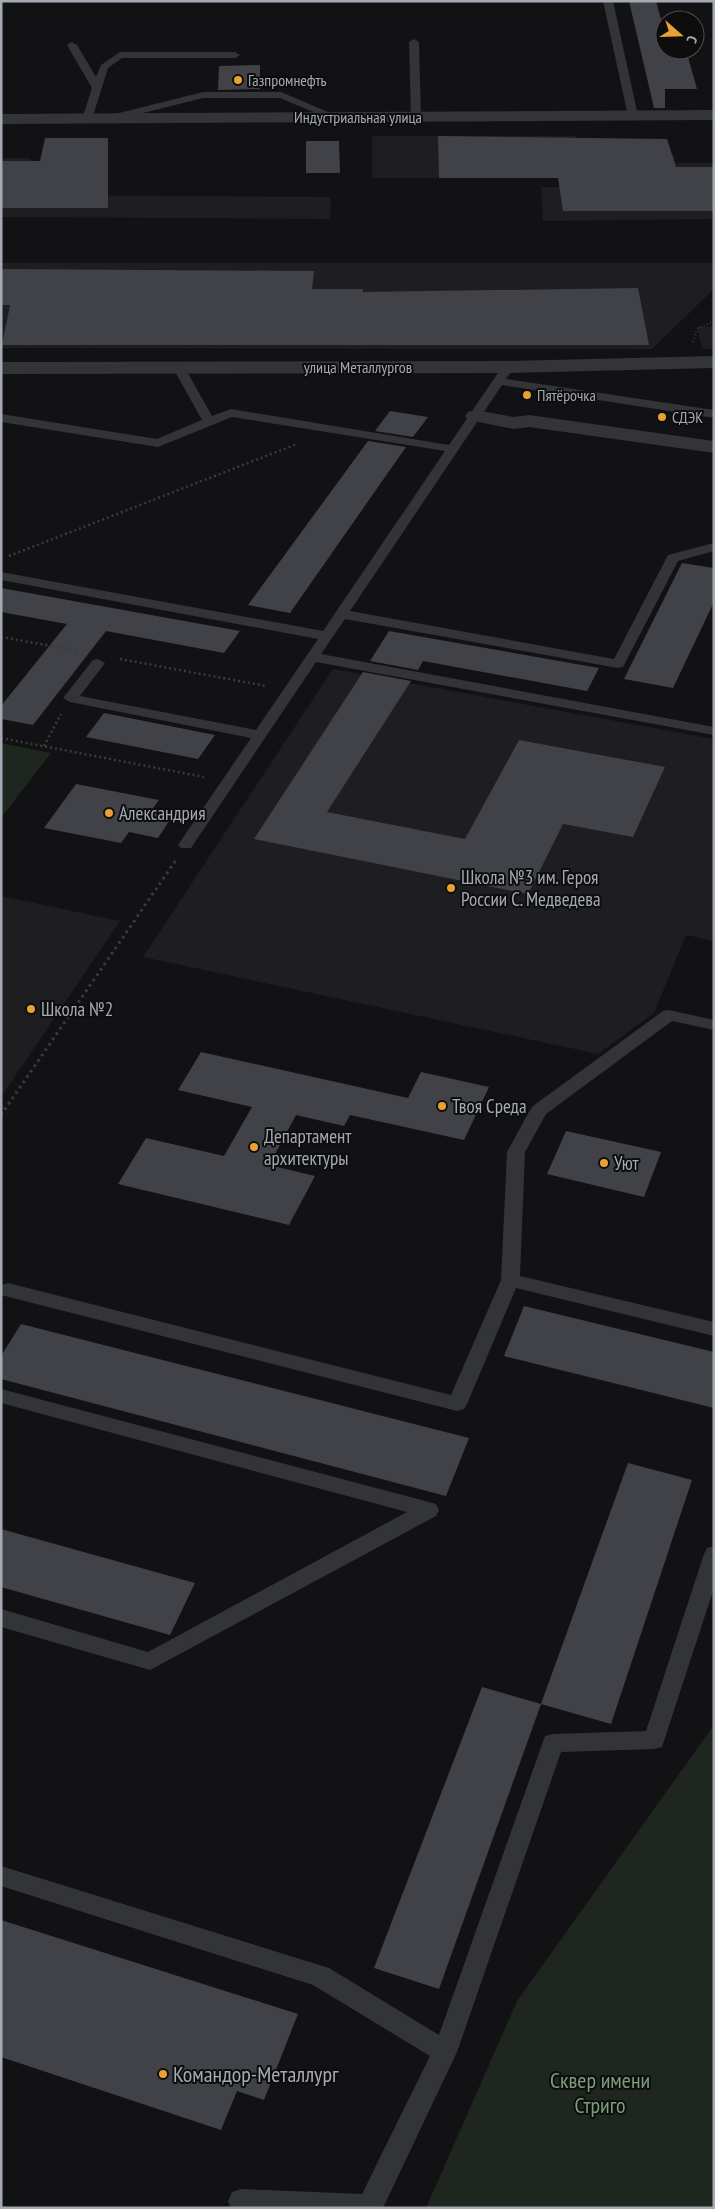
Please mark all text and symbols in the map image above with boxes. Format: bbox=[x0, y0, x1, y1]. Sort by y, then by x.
north arrow bbox=[655, 10, 705, 60]
text: С bbox=[682, 33, 702, 46]
place label: Газпромнефть bbox=[248, 70, 327, 90]
marker: Газпромнефть bbox=[232, 74, 244, 86]
street label: Индустриальная улица bbox=[294, 107, 422, 127]
street label: улица Металлургов bbox=[304, 357, 412, 377]
place label: Пятёрочка bbox=[537, 385, 596, 405]
marker: Пятёрочка bbox=[521, 389, 533, 401]
place label: СДЭК bbox=[672, 407, 703, 427]
marker: СДЭК bbox=[656, 411, 668, 423]
place label: Александрия bbox=[119, 801, 206, 825]
marker: Александрия bbox=[103, 807, 115, 819]
place label: Школа №3 им. Героя России С. Медведева bbox=[461, 865, 601, 911]
marker: Школа №3 им. Героя России С. Медведева bbox=[445, 882, 457, 894]
place label: Школа №2 bbox=[41, 997, 113, 1021]
marker: Школа №2 bbox=[25, 1003, 37, 1015]
place label: Твоя Среда bbox=[452, 1094, 526, 1118]
marker: Твоя Среда bbox=[436, 1100, 448, 1112]
place label: Департамент архитектуры bbox=[264, 1124, 352, 1170]
marker: Департамент архитектуры bbox=[248, 1141, 260, 1153]
place label: Уют bbox=[614, 1151, 640, 1175]
marker: Уют bbox=[598, 1157, 610, 1169]
place label: Командор-Металлург bbox=[173, 2060, 339, 2088]
park label: Сквер имени Стриго bbox=[550, 2066, 650, 2119]
marker: Командор-Металлург bbox=[157, 2068, 169, 2080]

